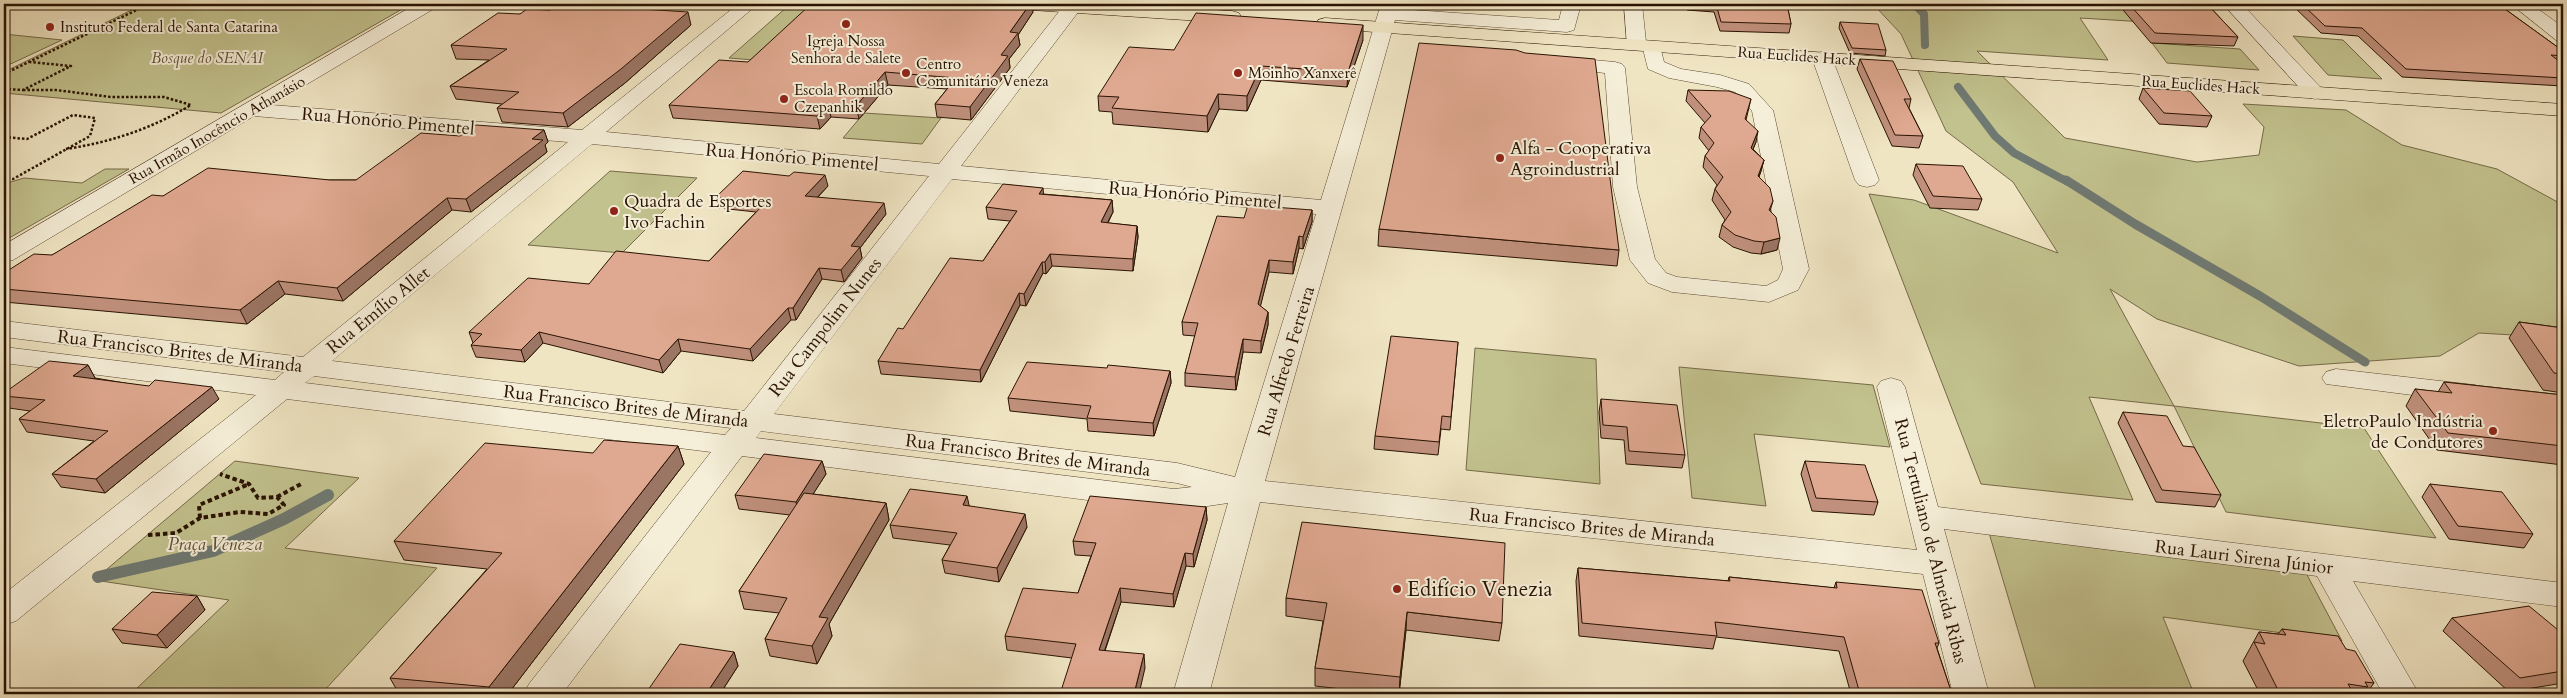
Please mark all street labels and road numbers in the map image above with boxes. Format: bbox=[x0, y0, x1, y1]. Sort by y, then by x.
street label: Rua Euclides Hack bbox=[1737, 42, 1857, 70]
street label: Rua Irmão Inocêncio Athanásio bbox=[125, 71, 309, 189]
street label: Rua Euclides Hack bbox=[2141, 71, 2261, 99]
street label: Rua Honório Pimentel bbox=[300, 101, 476, 142]
street label: Rua Honório Pimentel bbox=[704, 137, 880, 178]
street label: Rua Honório Pimentel bbox=[1107, 175, 1283, 216]
street label: Rua Campolim Nunes bbox=[763, 252, 888, 402]
street label: Rua Emílio Allet bbox=[321, 261, 436, 360]
street label: Rua Alfredo Ferreira bbox=[1252, 283, 1321, 439]
street label: Rua Francisco Brites de Miranda bbox=[56, 324, 304, 379]
street label: Rua Francisco Brites de Miranda bbox=[502, 379, 750, 434]
street label: Rua Tertuliano de Almeida Ribas bbox=[1888, 416, 1973, 667]
street label: Rua Francisco Brites de Miranda bbox=[904, 428, 1152, 483]
street label: Rua Francisco Brites de Miranda bbox=[1468, 502, 1716, 553]
street label: Rua Lauri Sirena Júnior bbox=[2153, 534, 2335, 581]

